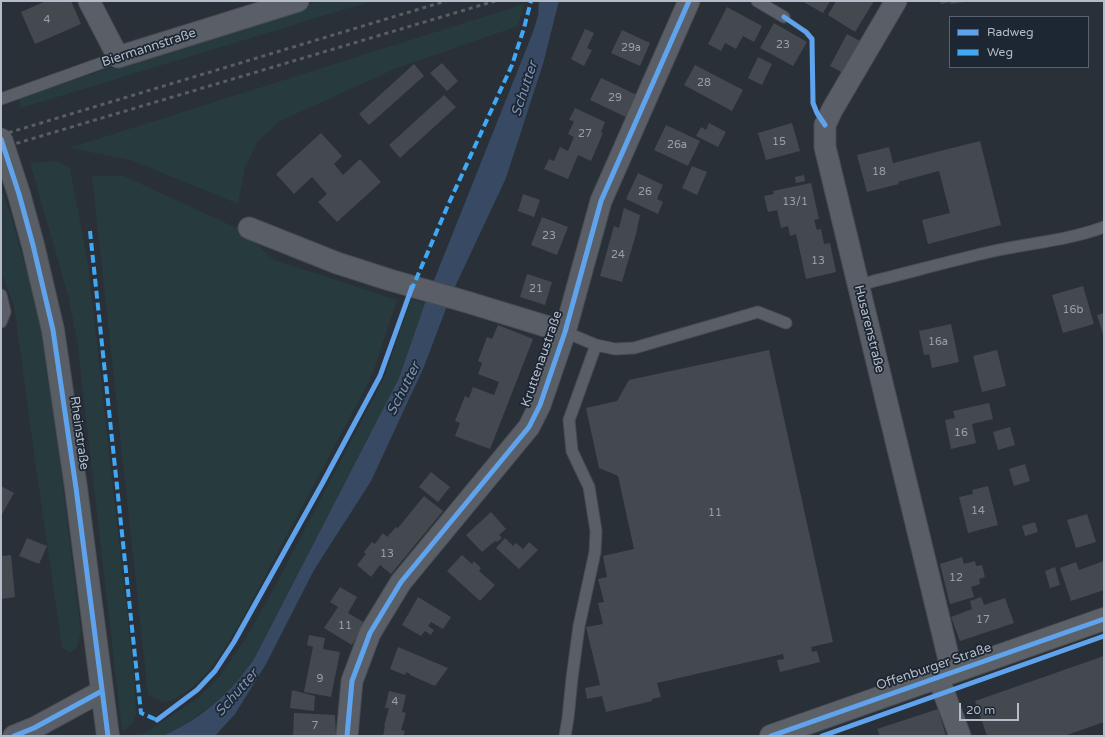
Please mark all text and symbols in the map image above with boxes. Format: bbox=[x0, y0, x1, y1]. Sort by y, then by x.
house number: 4 bbox=[44, 13, 50, 27]
legend bbox=[949, 16, 1089, 68]
street label: Biermannstraße bbox=[100, 25, 198, 71]
text: Radweg bbox=[987, 25, 1034, 39]
house number: 23 bbox=[776, 38, 790, 52]
house number: 29a bbox=[621, 41, 641, 55]
text: Weg bbox=[987, 45, 1013, 59]
water label: Schutter bbox=[508, 59, 542, 119]
house number: 28 bbox=[697, 76, 711, 90]
house number: 29 bbox=[608, 91, 622, 105]
house number: 27 bbox=[578, 127, 592, 141]
house number: 15 bbox=[772, 135, 786, 149]
house number: 26a bbox=[667, 138, 687, 152]
house number: 18 bbox=[872, 165, 886, 179]
house number: 26 bbox=[638, 185, 652, 199]
house number: 13/1 bbox=[782, 195, 808, 209]
house number: 23 bbox=[542, 229, 556, 243]
house number: 24 bbox=[611, 248, 625, 262]
house number: 13 bbox=[811, 254, 825, 268]
house number: 21 bbox=[529, 282, 543, 296]
street label: Husarenstraße bbox=[851, 284, 887, 374]
house number: 16b bbox=[1063, 303, 1083, 317]
street label: Kruttenaustraße bbox=[518, 309, 566, 409]
house number: 16a bbox=[928, 335, 948, 349]
water label: Schutter bbox=[384, 360, 424, 418]
street label: Rheinstraße bbox=[66, 395, 92, 471]
house number: 16 bbox=[954, 426, 968, 440]
house number: 14 bbox=[971, 504, 985, 518]
house number: 11 bbox=[708, 506, 722, 520]
house number: 13 bbox=[380, 547, 394, 561]
house number: 12 bbox=[949, 571, 963, 585]
house number: 17 bbox=[976, 613, 990, 627]
house number: 11 bbox=[338, 619, 352, 633]
street label: Offenburger Straße bbox=[874, 640, 994, 694]
water label: Schutter bbox=[212, 666, 262, 720]
house number: 9 bbox=[317, 672, 323, 686]
house number: 4 bbox=[392, 695, 398, 709]
scale bar bbox=[961, 695, 1021, 721]
text: 20 m bbox=[966, 703, 995, 717]
house number: 7 bbox=[312, 719, 318, 733]

